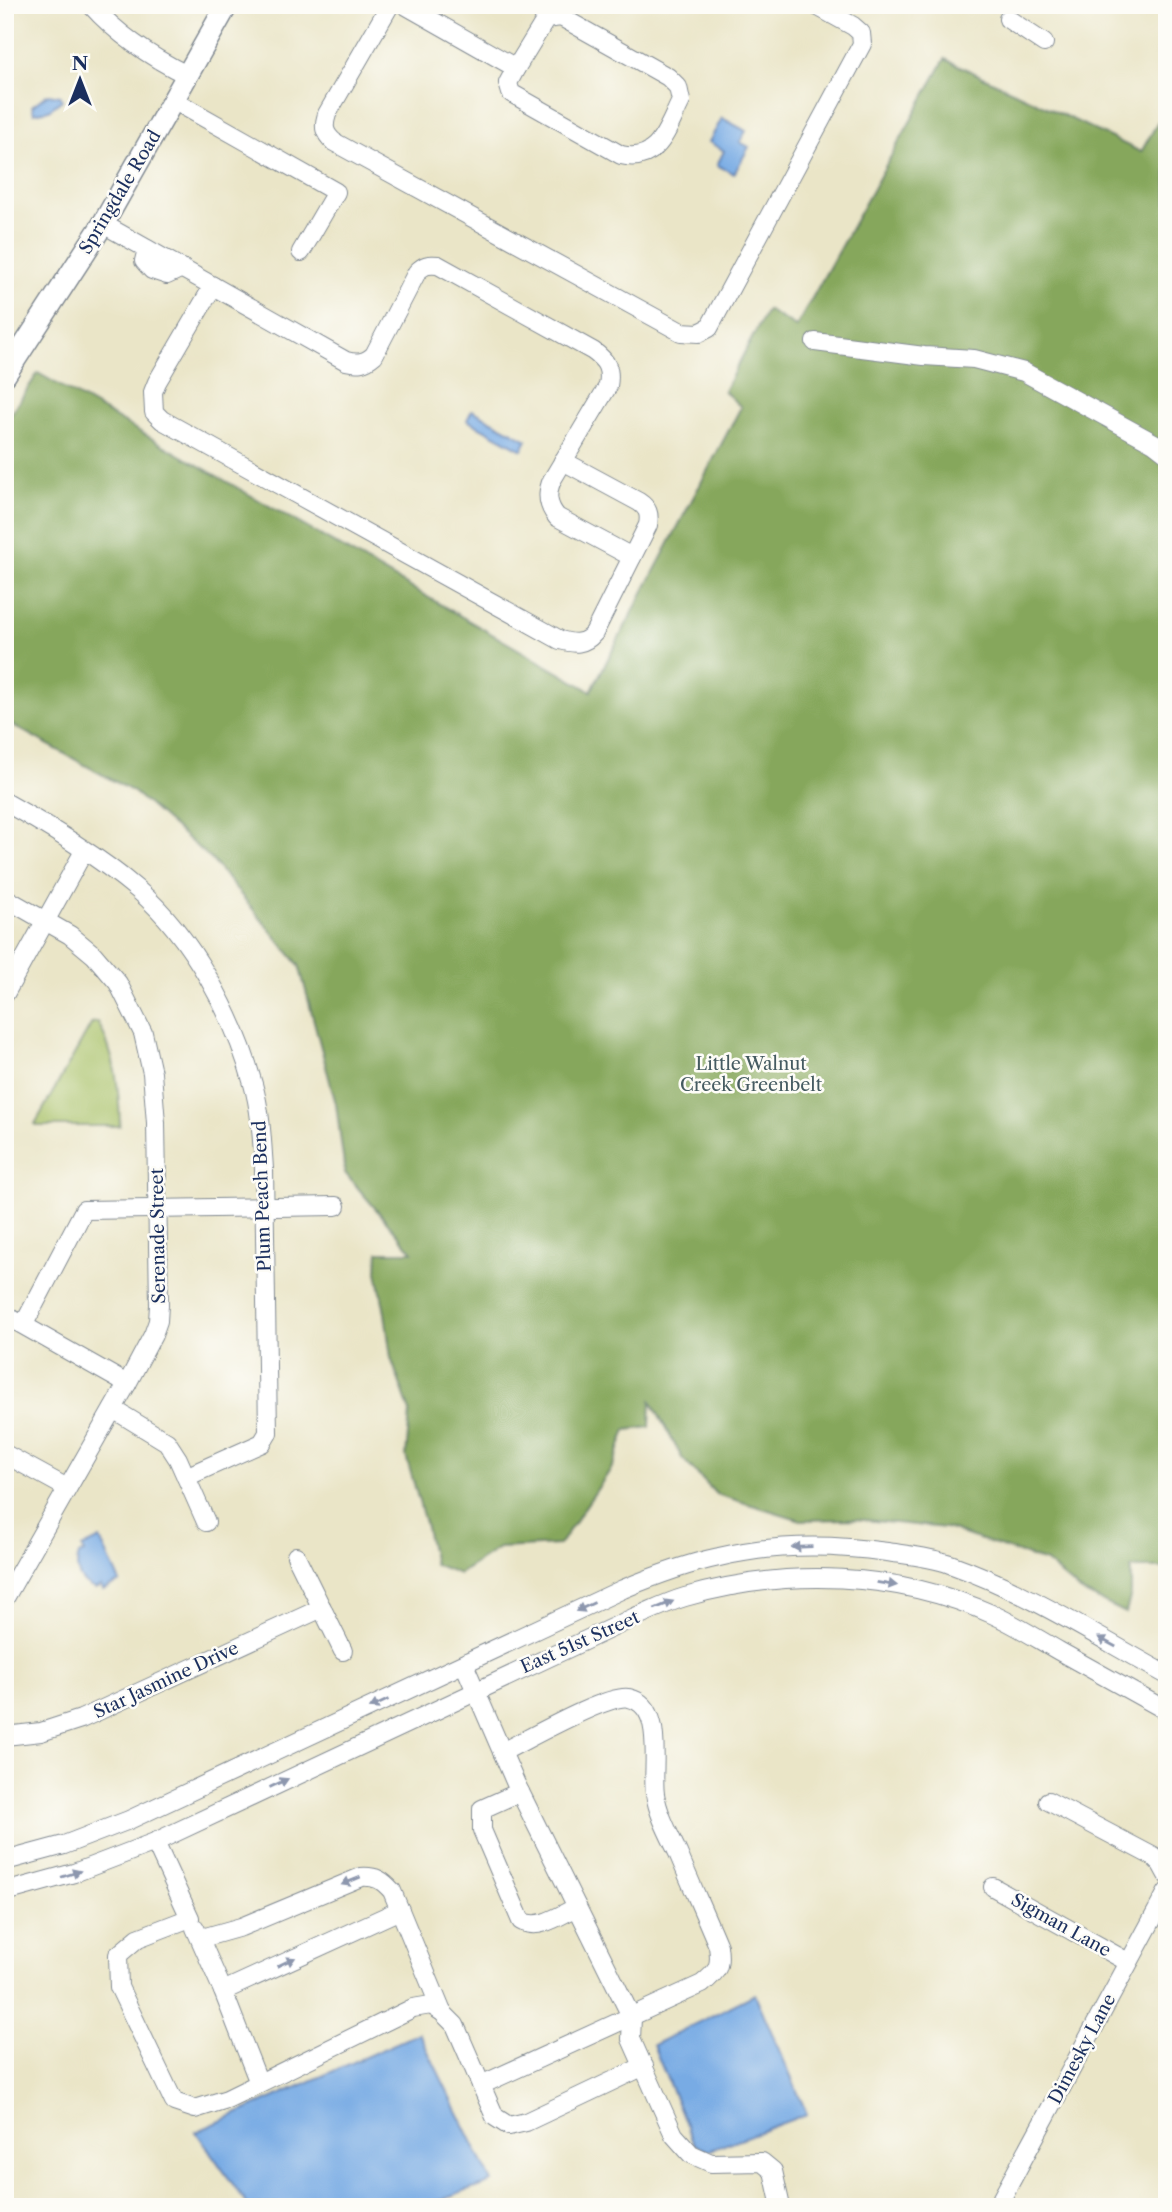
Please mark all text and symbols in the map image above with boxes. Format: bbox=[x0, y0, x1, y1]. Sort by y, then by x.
north arrow bbox=[46, 46, 116, 116]
text: N bbox=[72, 52, 88, 75]
street label: Springdale Road bbox=[74, 126, 166, 258]
park label: Little Walnut Creek Greenbelt bbox=[680, 1053, 823, 1096]
street label: Plum Peach Bend bbox=[248, 1120, 276, 1272]
street label: Serenade Street bbox=[146, 1167, 170, 1304]
one-way arrow bbox=[791, 1542, 813, 1553]
one-way arrow bbox=[877, 1579, 899, 1590]
one-way arrow bbox=[653, 1600, 674, 1611]
one-way arrow bbox=[574, 1602, 595, 1613]
street label: East 51st Street bbox=[517, 1606, 644, 1678]
one-way arrow bbox=[1097, 1636, 1117, 1648]
street label: Star Jasmine Drive bbox=[90, 1637, 242, 1723]
one-way arrow bbox=[369, 1698, 389, 1710]
one-way arrow bbox=[269, 1777, 289, 1789]
one-way arrow bbox=[61, 1868, 82, 1878]
one-way arrow bbox=[341, 1876, 362, 1887]
street label: Sigman Lane bbox=[1007, 1889, 1115, 1961]
one-way arrow bbox=[275, 1957, 296, 1968]
street label: Dimesky Lane bbox=[1044, 1990, 1120, 2108]

